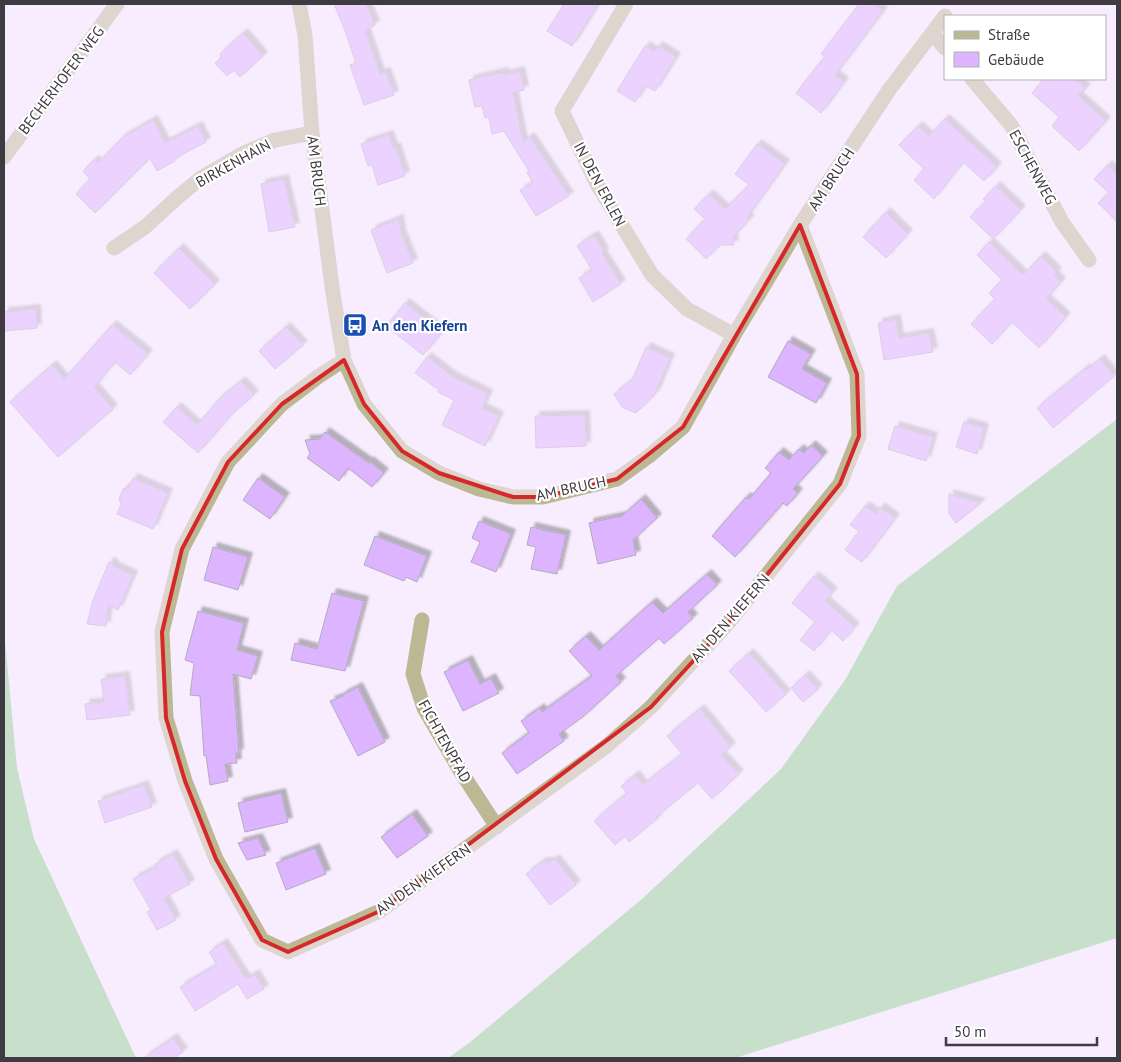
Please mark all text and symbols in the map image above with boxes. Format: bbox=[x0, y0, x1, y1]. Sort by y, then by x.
legend bbox=[944, 15, 1106, 80]
street label: BECHERHOFER WEG bbox=[14, 22, 108, 138]
text: Straße bbox=[988, 25, 1030, 44]
text: Gebäude bbox=[988, 50, 1044, 69]
street label: ESCHENWEG bbox=[1005, 126, 1061, 208]
street label: BIRKENHAIN bbox=[192, 135, 274, 191]
street label: AM BRUCH bbox=[303, 135, 331, 207]
street label: IN DEN ERLEN bbox=[570, 138, 630, 230]
street label: AM BRUCH bbox=[804, 144, 858, 214]
bus stop icon: An den Kiefern bbox=[342, 312, 368, 338]
place label: An den Kiefern bbox=[372, 316, 467, 335]
street label: AM BRUCH bbox=[534, 471, 608, 505]
street label: AN DEN KIEFERN bbox=[686, 570, 774, 666]
street label: FICHTENPFAD bbox=[414, 696, 476, 786]
street label: AN DEN KIEFERN bbox=[372, 839, 474, 919]
scale bar bbox=[946, 1014, 1097, 1046]
text: 50 m bbox=[954, 1022, 987, 1041]

